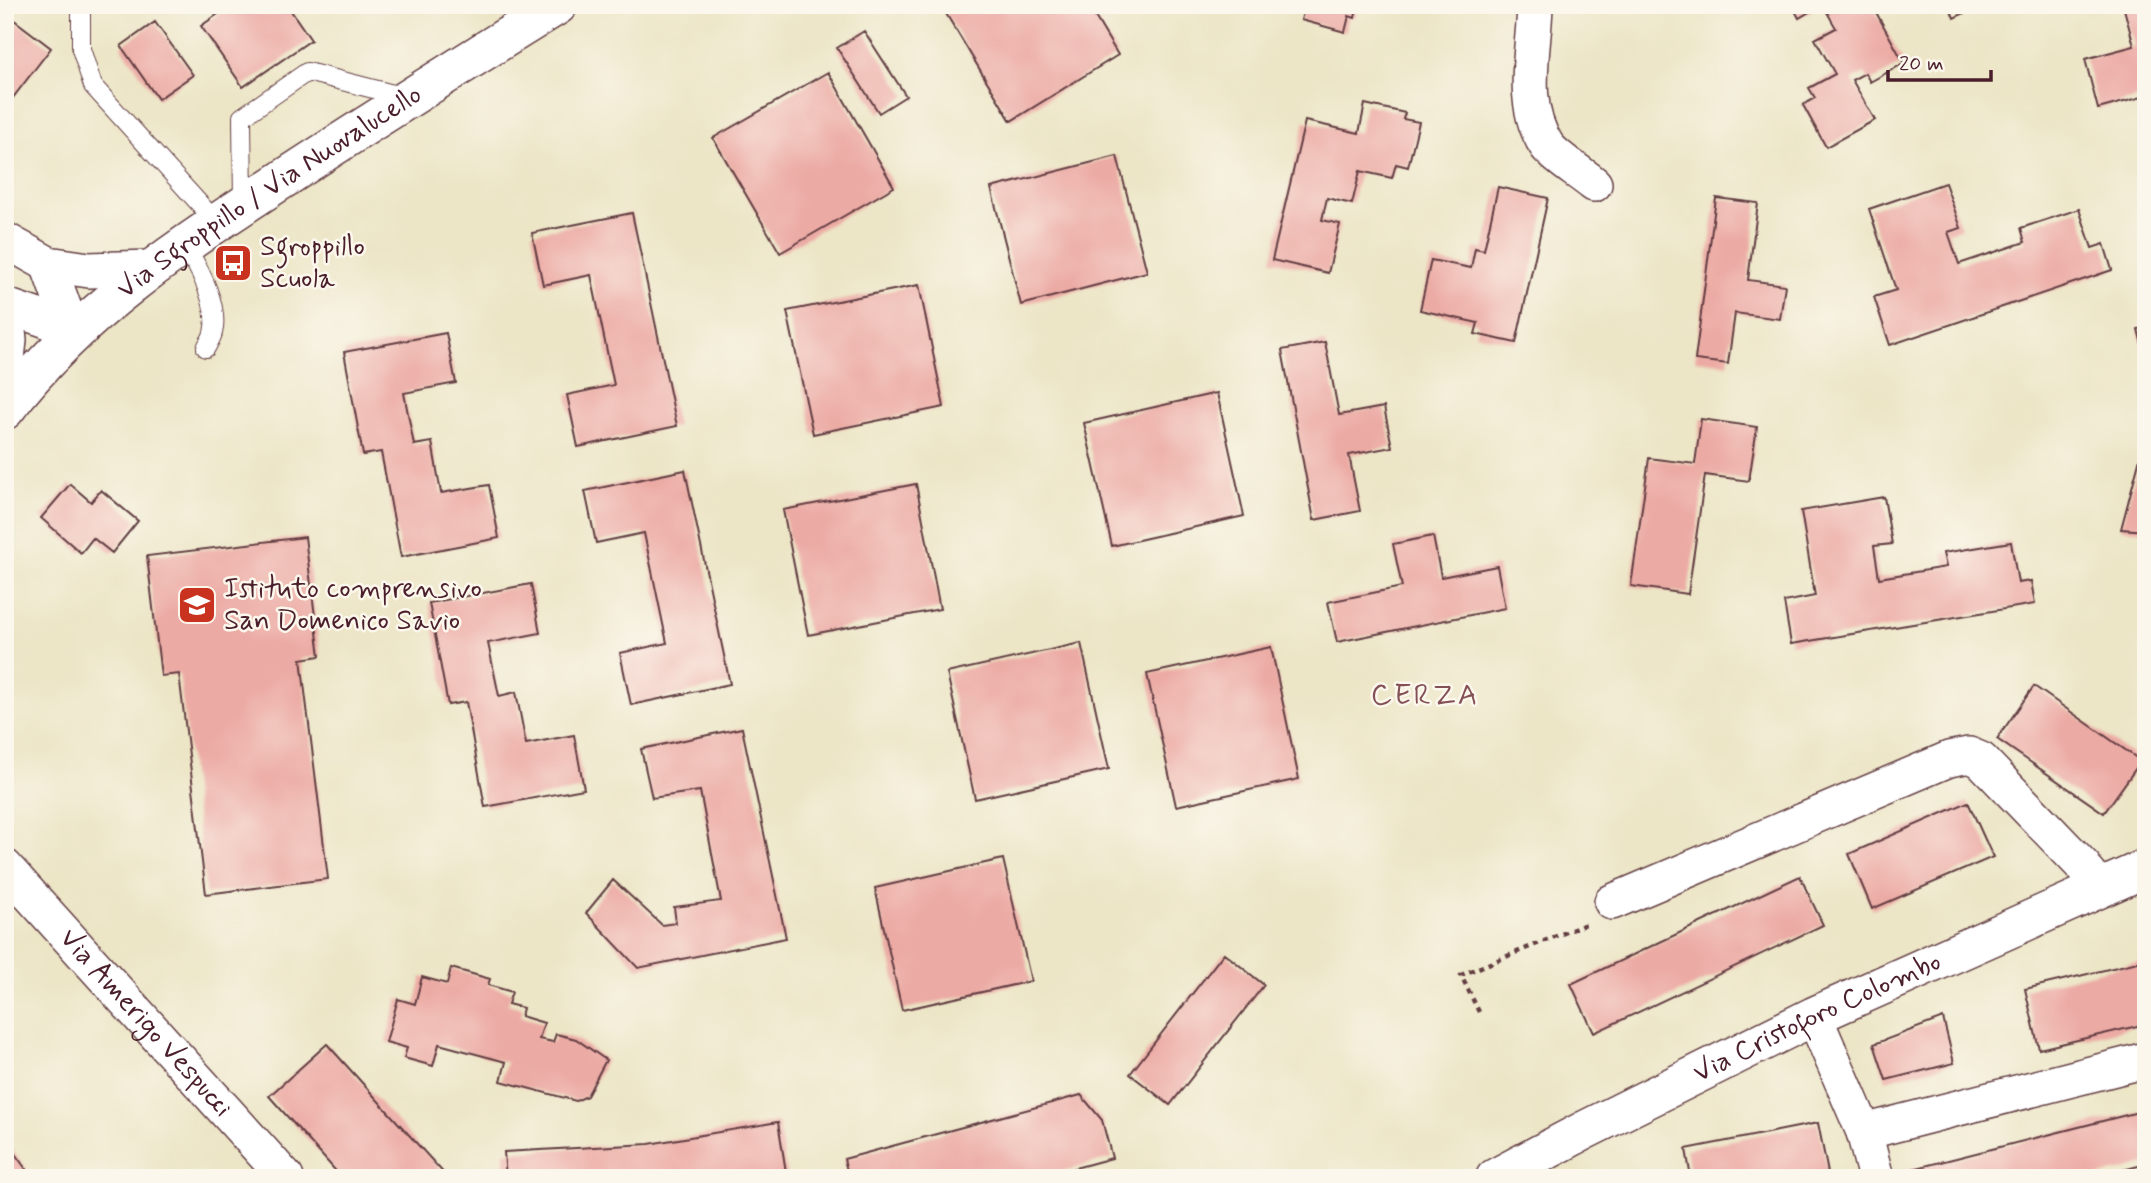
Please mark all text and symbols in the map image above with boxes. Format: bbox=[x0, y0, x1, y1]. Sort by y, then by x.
scale bar bbox=[1888, 38, 1992, 82]
text: 20 m bbox=[1899, 50, 1944, 78]
street label: Via Sgroppillo / Via Nuovalucello bbox=[109, 76, 429, 307]
place label: Sgroppillo Scuola bbox=[260, 229, 365, 298]
bus stop icon: Sgroppillo Scuola bbox=[212, 242, 254, 284]
place label: Istituto comprensivo San Domenico Savio bbox=[224, 571, 482, 640]
school or university icon: Istituto comprensivo San Domenico Savio bbox=[176, 584, 218, 626]
district label: CERZA bbox=[1371, 676, 1479, 715]
street label: Via Amerigo Vespucci bbox=[51, 921, 241, 1125]
street label: Via Cristoforo Colombo bbox=[1687, 943, 1947, 1092]

